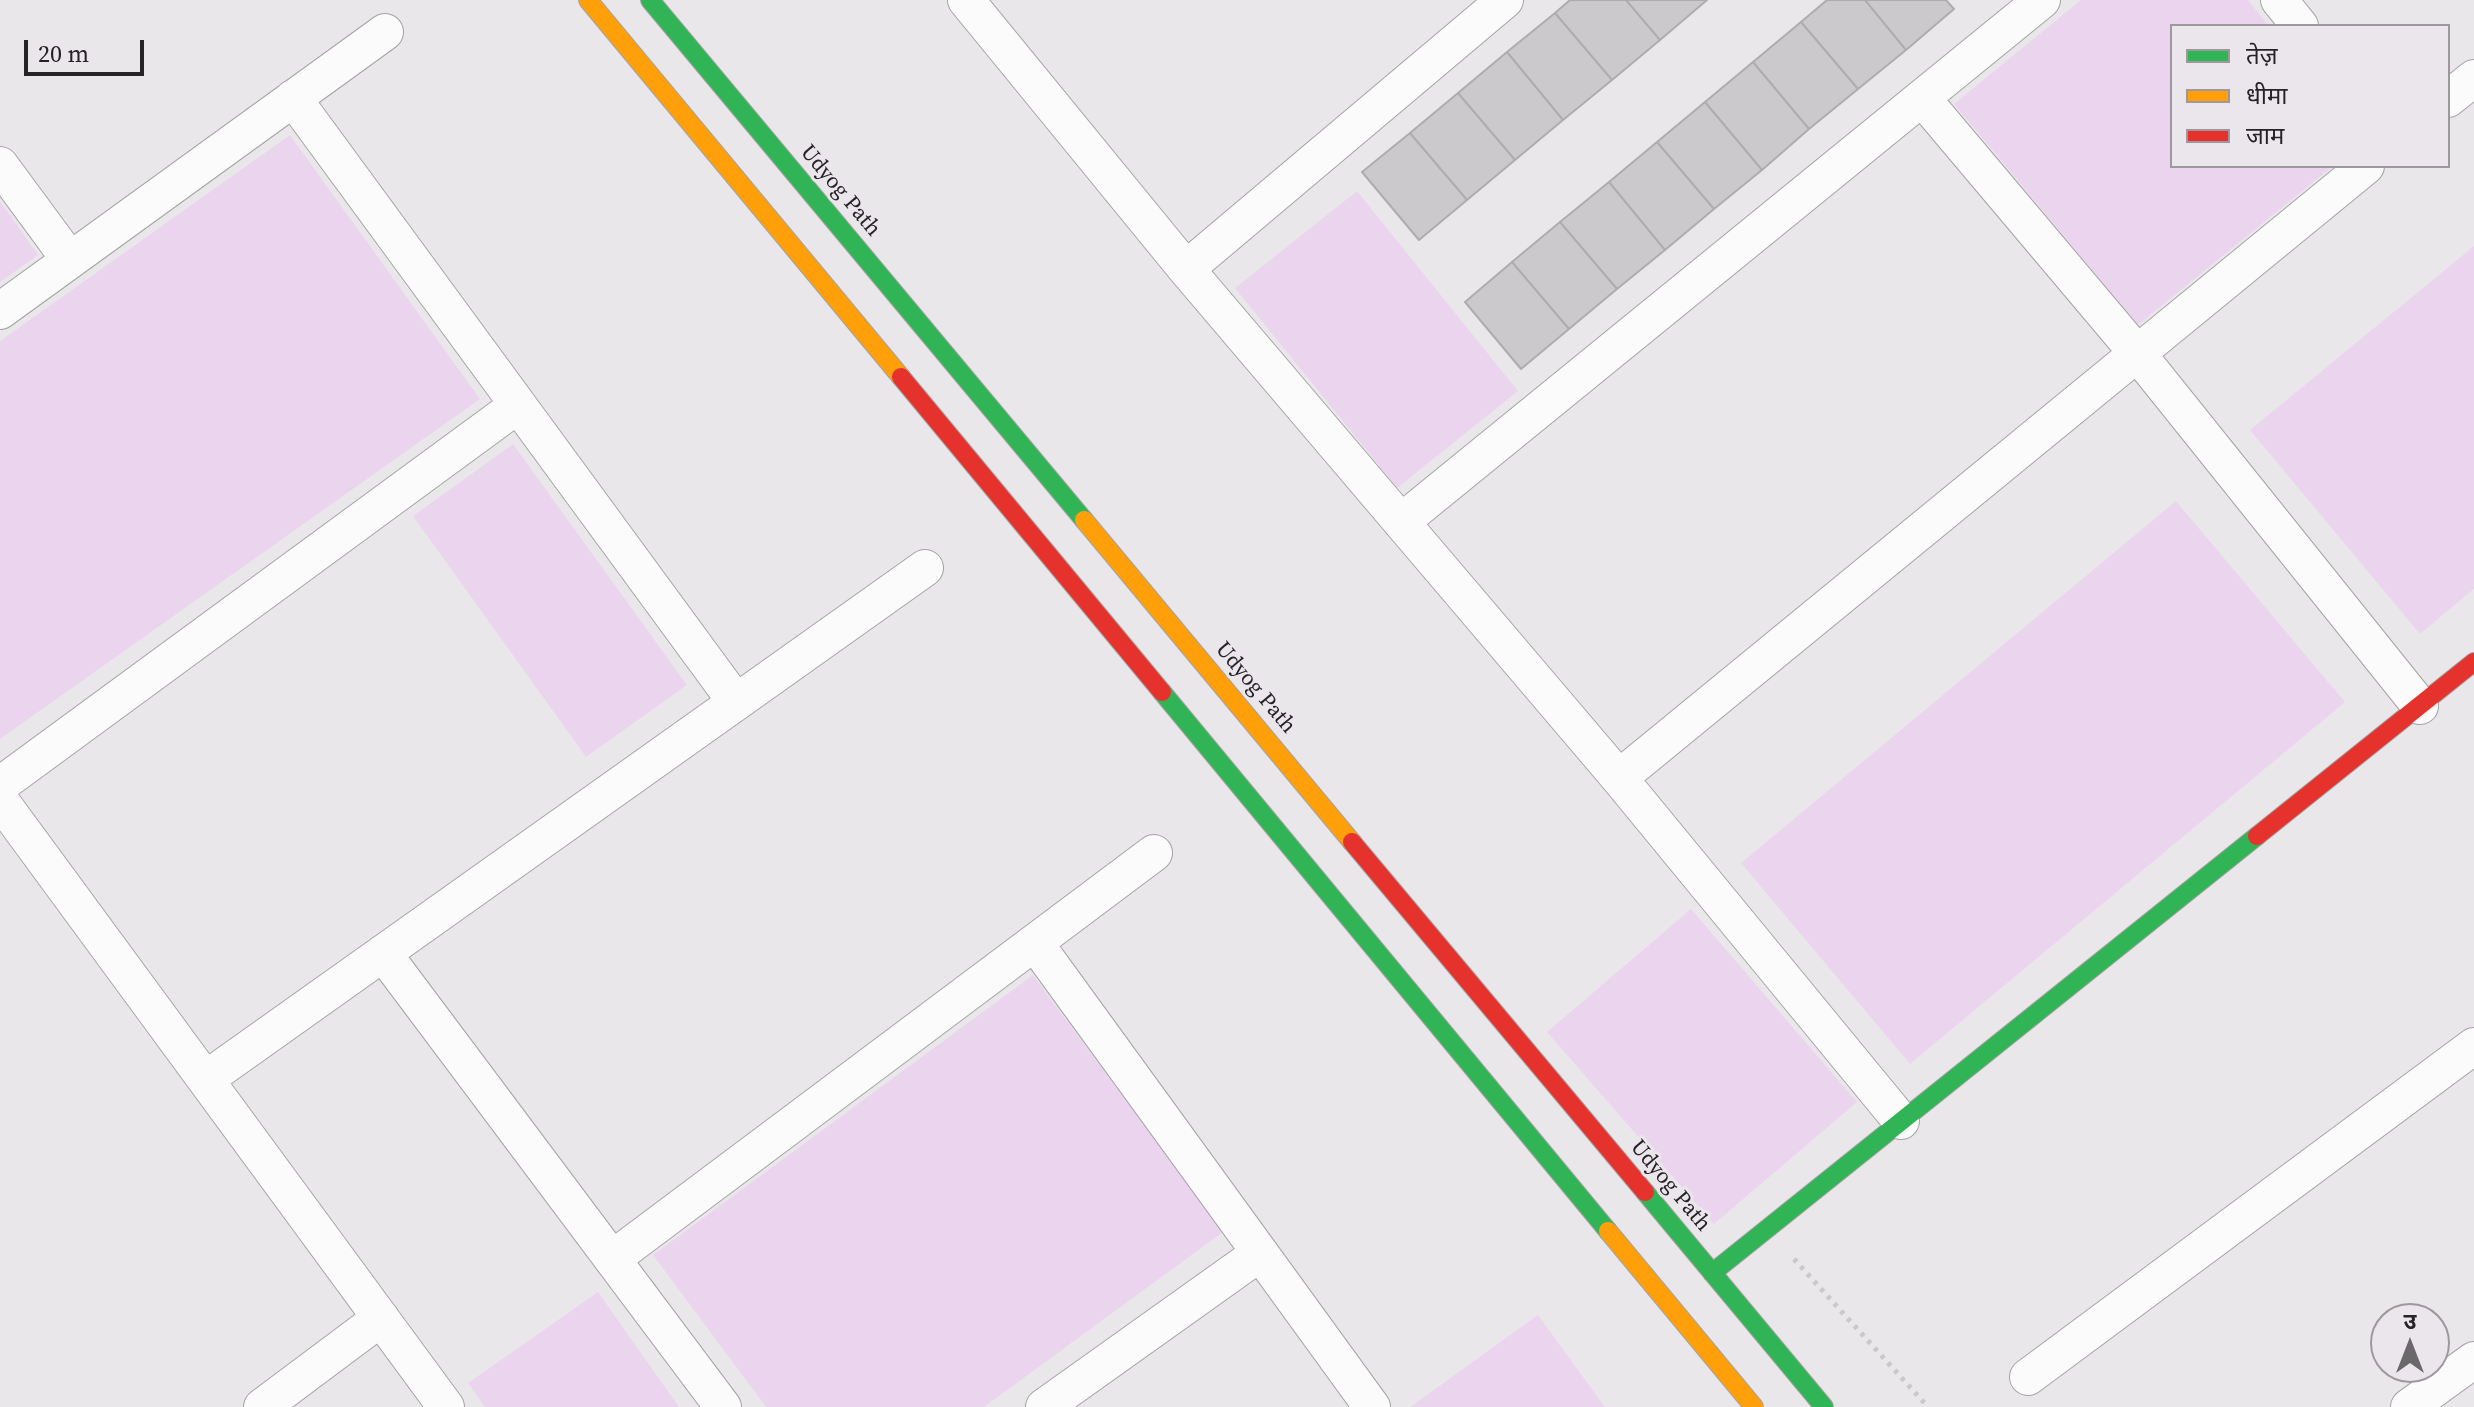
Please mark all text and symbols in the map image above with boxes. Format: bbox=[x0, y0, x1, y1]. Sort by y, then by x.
scale bar bbox=[28, 24, 148, 74]
legend bbox=[2170, 24, 2450, 168]
text: 20 m bbox=[38, 37, 89, 70]
text: तेज़ bbox=[2246, 39, 2278, 72]
text: धीमा bbox=[2246, 79, 2288, 112]
text: जाम bbox=[2246, 119, 2284, 152]
street label: Udyog Path bbox=[794, 140, 886, 242]
street label: Udyog Path bbox=[1209, 637, 1301, 739]
street label: Udyog Path bbox=[1624, 1135, 1716, 1237]
north arrow bbox=[2370, 1303, 2450, 1383]
text: उ bbox=[2404, 1306, 2416, 1336]

